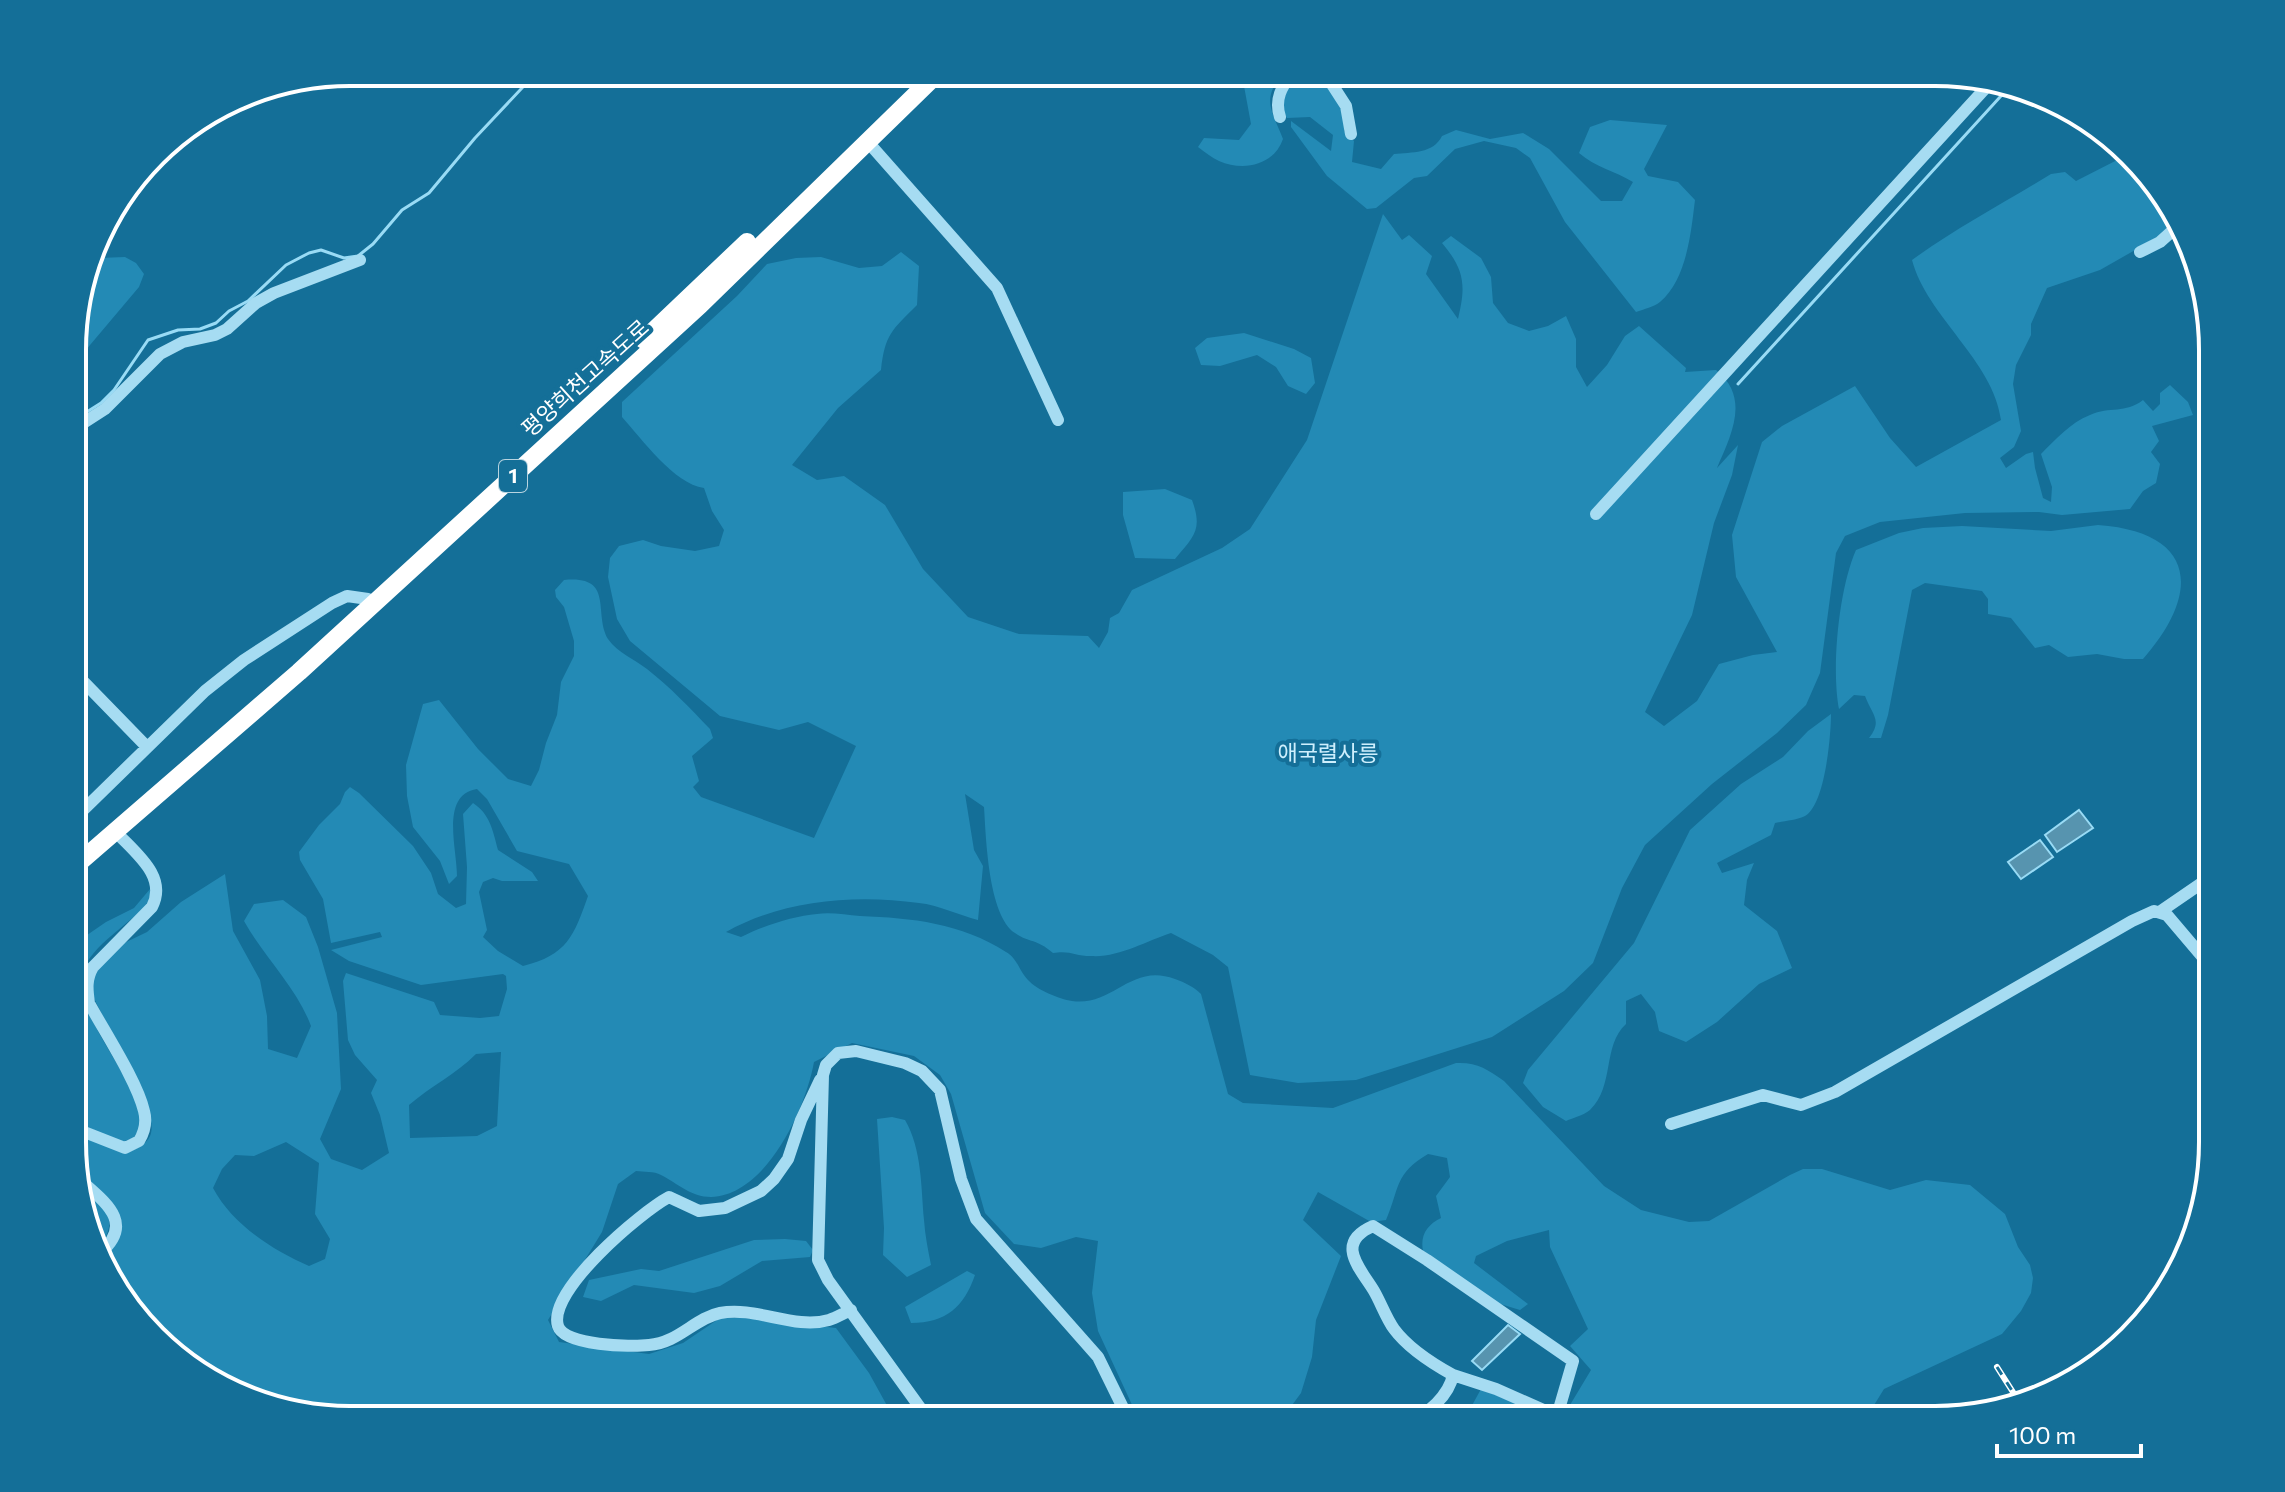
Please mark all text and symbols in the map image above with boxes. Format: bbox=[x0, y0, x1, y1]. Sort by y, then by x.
street label: 평양희천고속도로 bbox=[515, 313, 654, 442]
road number: 1 bbox=[499, 460, 527, 492]
park label: 애국렬사릉 bbox=[1277, 739, 1379, 766]
scale bar bbox=[1997, 1408, 2141, 1458]
text: 100 m bbox=[2009, 1420, 2076, 1449]

